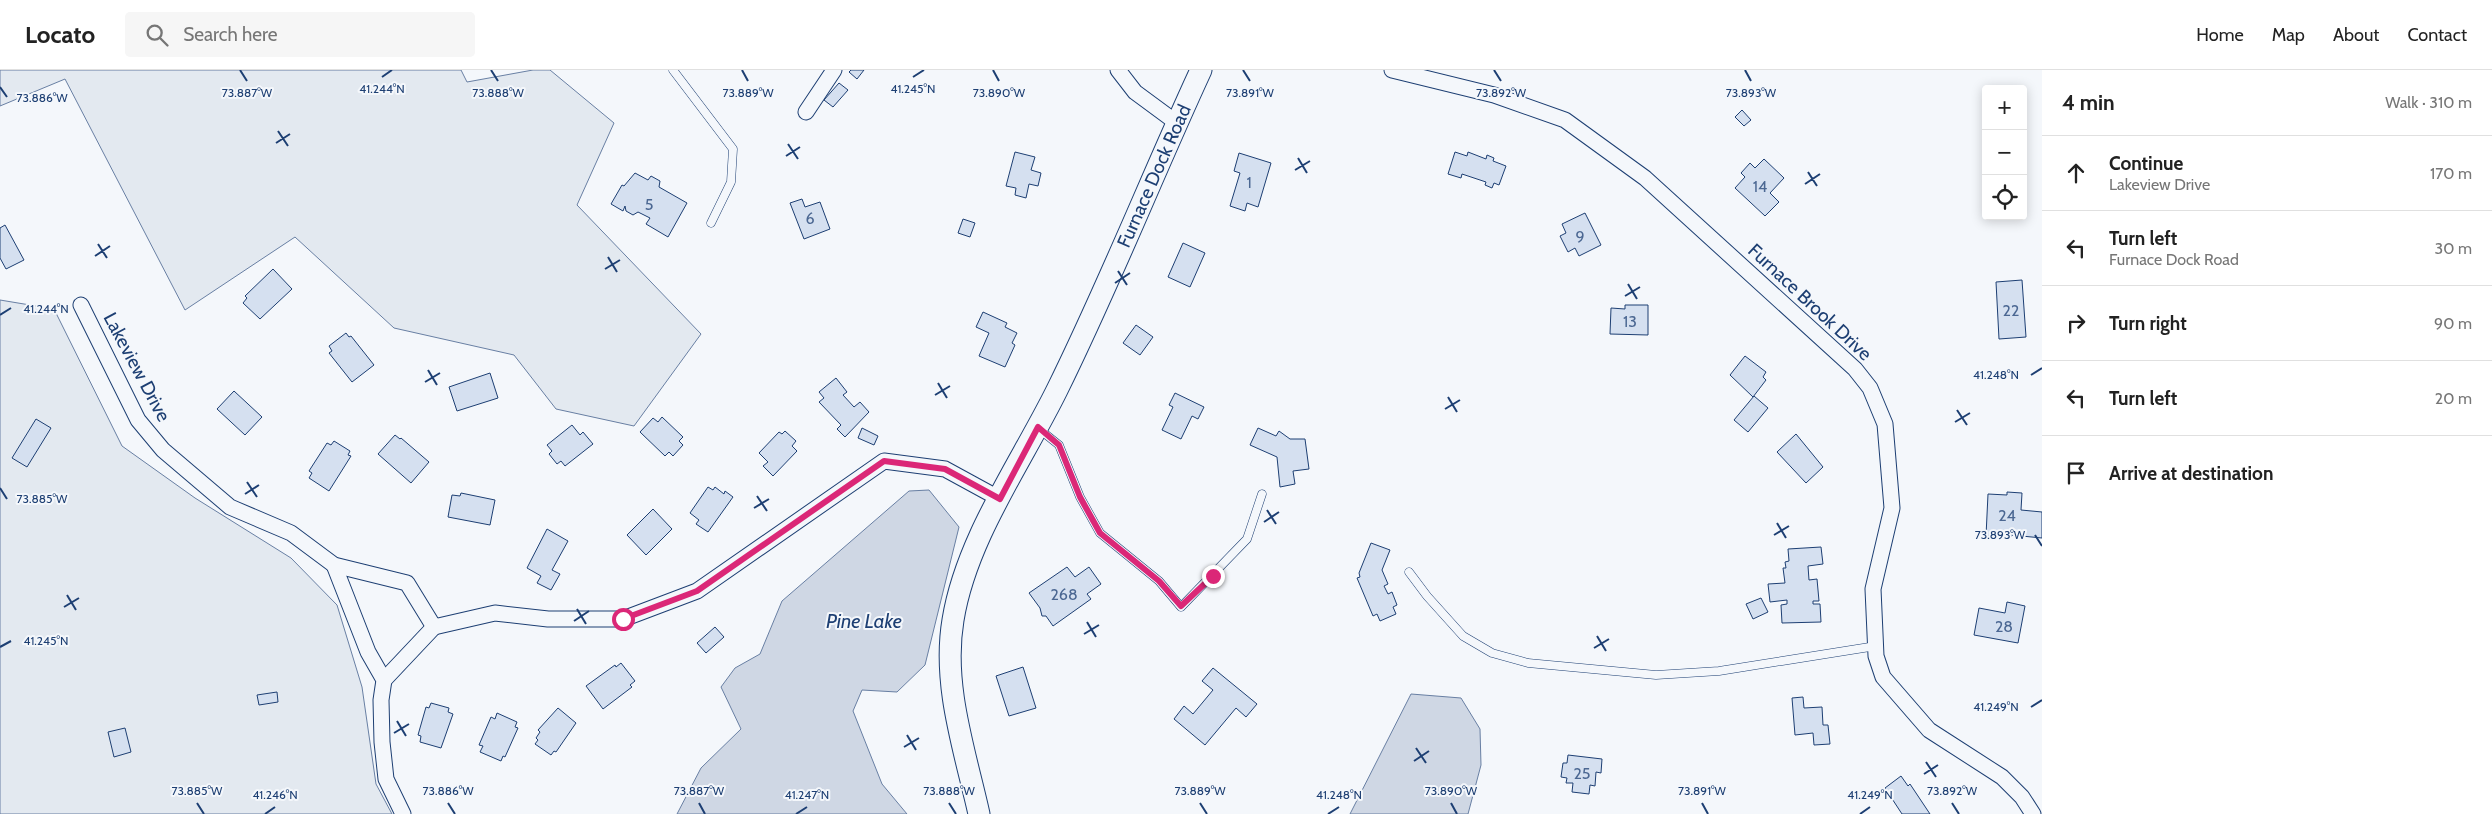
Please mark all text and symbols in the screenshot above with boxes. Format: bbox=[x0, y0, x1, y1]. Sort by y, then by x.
search box bbox=[125, 12, 475, 57]
text: Locato bbox=[25, 20, 95, 49]
icon: search bbox=[143, 21, 171, 49]
text: Search here bbox=[183, 23, 278, 46]
text: Home bbox=[2196, 24, 2244, 46]
text: Map bbox=[2272, 24, 2305, 46]
text: About bbox=[2333, 24, 2379, 46]
text: Contact bbox=[2407, 24, 2467, 46]
text: 41.244°N bbox=[359, 81, 405, 96]
text: 41.245°N bbox=[890, 81, 936, 96]
text: 73.887°W bbox=[222, 85, 273, 100]
text: 73.888°W bbox=[472, 85, 524, 100]
text: 73.889°W bbox=[722, 85, 774, 100]
text: 73.890°W bbox=[973, 85, 1026, 100]
text: 73.891°W bbox=[1226, 85, 1275, 100]
text: 73.892°W bbox=[1476, 85, 1527, 100]
text: 73.893°W bbox=[1726, 85, 1777, 100]
map controls bbox=[1982, 85, 2027, 220]
button: + bbox=[1982, 85, 2027, 130]
text: 73.886°W bbox=[16, 90, 68, 105]
text: 4 min bbox=[2062, 90, 2115, 115]
text: Walk · 310 m bbox=[2385, 93, 2472, 112]
street label: Furnace Dock Road bbox=[1112, 101, 1196, 251]
button: − bbox=[1982, 130, 2027, 175]
text: Continue bbox=[2109, 152, 2183, 175]
icon: ahead bbox=[2062, 159, 2090, 187]
text: 170 m bbox=[2430, 164, 2472, 183]
house number: 1 bbox=[1246, 173, 1252, 192]
button: locate bbox=[1982, 175, 2027, 220]
text: Lakeview Drive bbox=[2109, 175, 2210, 194]
house number: 14 bbox=[1753, 177, 1767, 196]
house number: 5 bbox=[645, 195, 653, 214]
house number: 6 bbox=[805, 209, 815, 228]
house number: 9 bbox=[1575, 227, 1585, 246]
text: Turn left bbox=[2109, 227, 2177, 250]
icon: left bbox=[2062, 234, 2090, 262]
street label: Furnace Brook Drive bbox=[1743, 239, 1877, 365]
text: 30 m bbox=[2435, 239, 2472, 258]
text: Furnace Dock Road bbox=[2109, 250, 2239, 269]
text: 41.244°N bbox=[23, 301, 69, 316]
house number: 22 bbox=[2003, 301, 2019, 320]
street label: Lakeview Drive bbox=[99, 309, 175, 426]
icon: right bbox=[2062, 309, 2090, 337]
house number: 13 bbox=[1623, 312, 1637, 331]
text: Turn right bbox=[2109, 312, 2187, 335]
text: 90 m bbox=[2434, 314, 2472, 333]
text: 41.248°N bbox=[1973, 367, 2019, 382]
icon: left bbox=[2062, 384, 2090, 412]
text: Turn left bbox=[2109, 387, 2177, 410]
text: 20 m bbox=[2435, 389, 2472, 408]
icon: arrive bbox=[2062, 459, 2090, 487]
text: Arrive at destination bbox=[2109, 462, 2273, 485]
text: 73.885°W bbox=[17, 491, 68, 506]
house number: 24 bbox=[1998, 506, 2016, 525]
text: 73.893°W bbox=[1975, 527, 2026, 542]
route end bbox=[1202, 565, 1225, 588]
house number: 268 bbox=[1050, 585, 1078, 604]
route start bbox=[612, 608, 635, 631]
water label: Pine Lake bbox=[826, 609, 902, 633]
house number: 28 bbox=[1995, 617, 2013, 636]
text: 41.245°N bbox=[23, 633, 69, 648]
text: 41.249°N bbox=[1973, 699, 2019, 714]
house number: 25 bbox=[1573, 764, 1591, 783]
text: 73.885°W bbox=[172, 783, 223, 798]
text: 73.886°W bbox=[422, 783, 474, 798]
text: 73.887°W bbox=[674, 783, 725, 798]
text: 73.888°W bbox=[923, 783, 975, 798]
text: 73.889°W bbox=[1174, 783, 1226, 798]
text: 73.890°W bbox=[1425, 783, 1478, 798]
text: 73.891°W bbox=[1678, 783, 1727, 798]
text: 73.892°W bbox=[1927, 783, 1978, 798]
text: 41.246°N bbox=[252, 787, 298, 802]
text: 41.247°N bbox=[785, 787, 829, 802]
text: 41.248°N bbox=[1316, 787, 1362, 802]
text: 41.249°N bbox=[1847, 787, 1893, 802]

